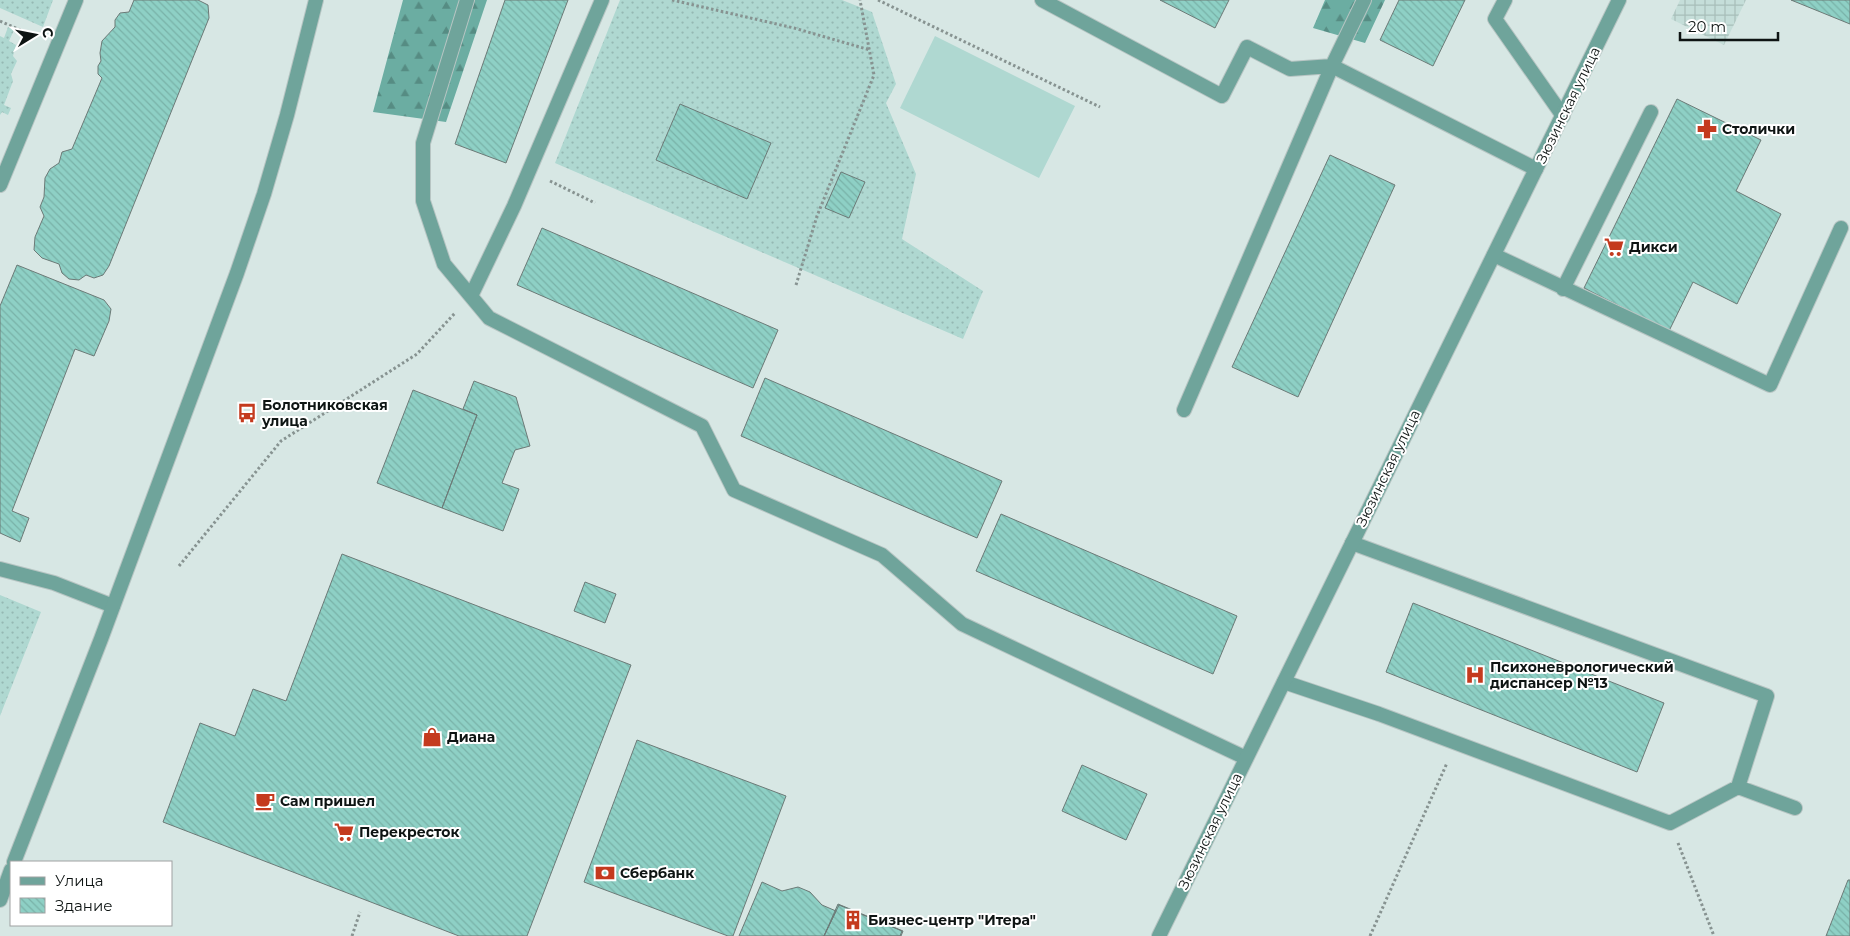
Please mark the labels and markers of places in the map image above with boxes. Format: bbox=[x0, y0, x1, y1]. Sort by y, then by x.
pharmacy icon: Столички bbox=[1696, 118, 1718, 140]
place label: Столички bbox=[1722, 120, 1795, 138]
supermarket icon: Дикси bbox=[1603, 236, 1625, 258]
place label: Дикси bbox=[1629, 238, 1678, 256]
place label: Болотниковская улица bbox=[261, 396, 388, 430]
bus stop icon: Болотниковская улица bbox=[236, 402, 258, 424]
place label: Психоневрологический диспансер №13 bbox=[1490, 658, 1674, 692]
hospital icon: Психоневрологический диспансер №13 bbox=[1464, 664, 1486, 686]
shop icon: Диана bbox=[421, 726, 443, 748]
place label: Диана bbox=[447, 728, 495, 746]
cafe icon: Сам пришел bbox=[254, 790, 276, 812]
place label: Сам пришел bbox=[280, 792, 375, 810]
supermarket icon: Перекресток bbox=[333, 821, 355, 843]
place label: Перекресток bbox=[359, 823, 459, 841]
bank icon: Сбербанк bbox=[594, 862, 616, 884]
place label: Сбербанк bbox=[620, 864, 694, 882]
building icon: Бизнес-центр "Итера" bbox=[842, 909, 864, 931]
place label: Бизнес-центр "Итера" bbox=[868, 911, 1036, 929]

